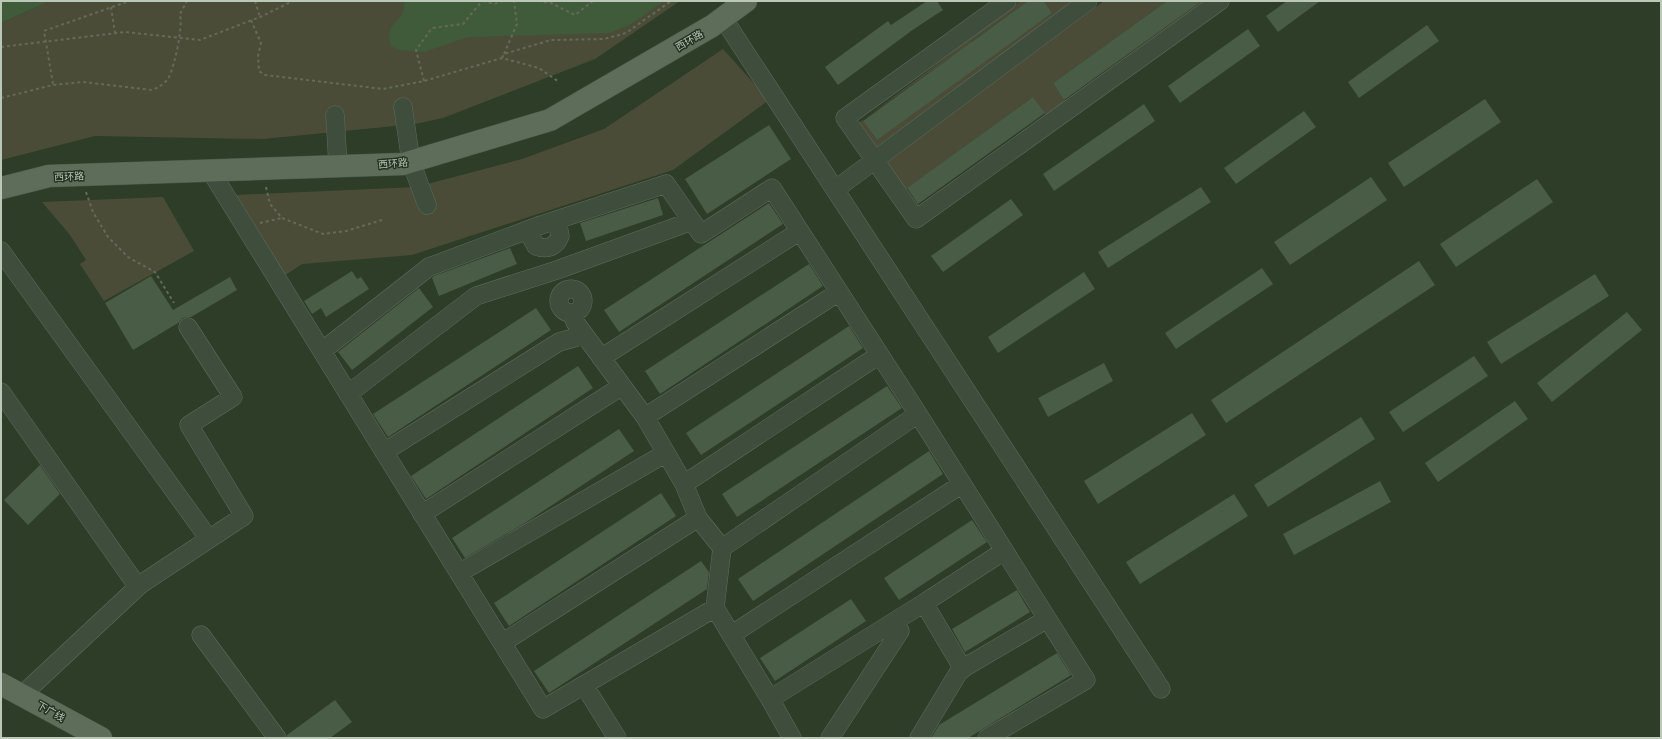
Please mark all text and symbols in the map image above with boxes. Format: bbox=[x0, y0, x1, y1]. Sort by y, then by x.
street label: 西环路 bbox=[674, 28, 705, 53]
street label: 西环路 bbox=[378, 157, 408, 170]
street label: 西环路 bbox=[54, 170, 84, 183]
street label: 下广线 bbox=[35, 699, 67, 724]

